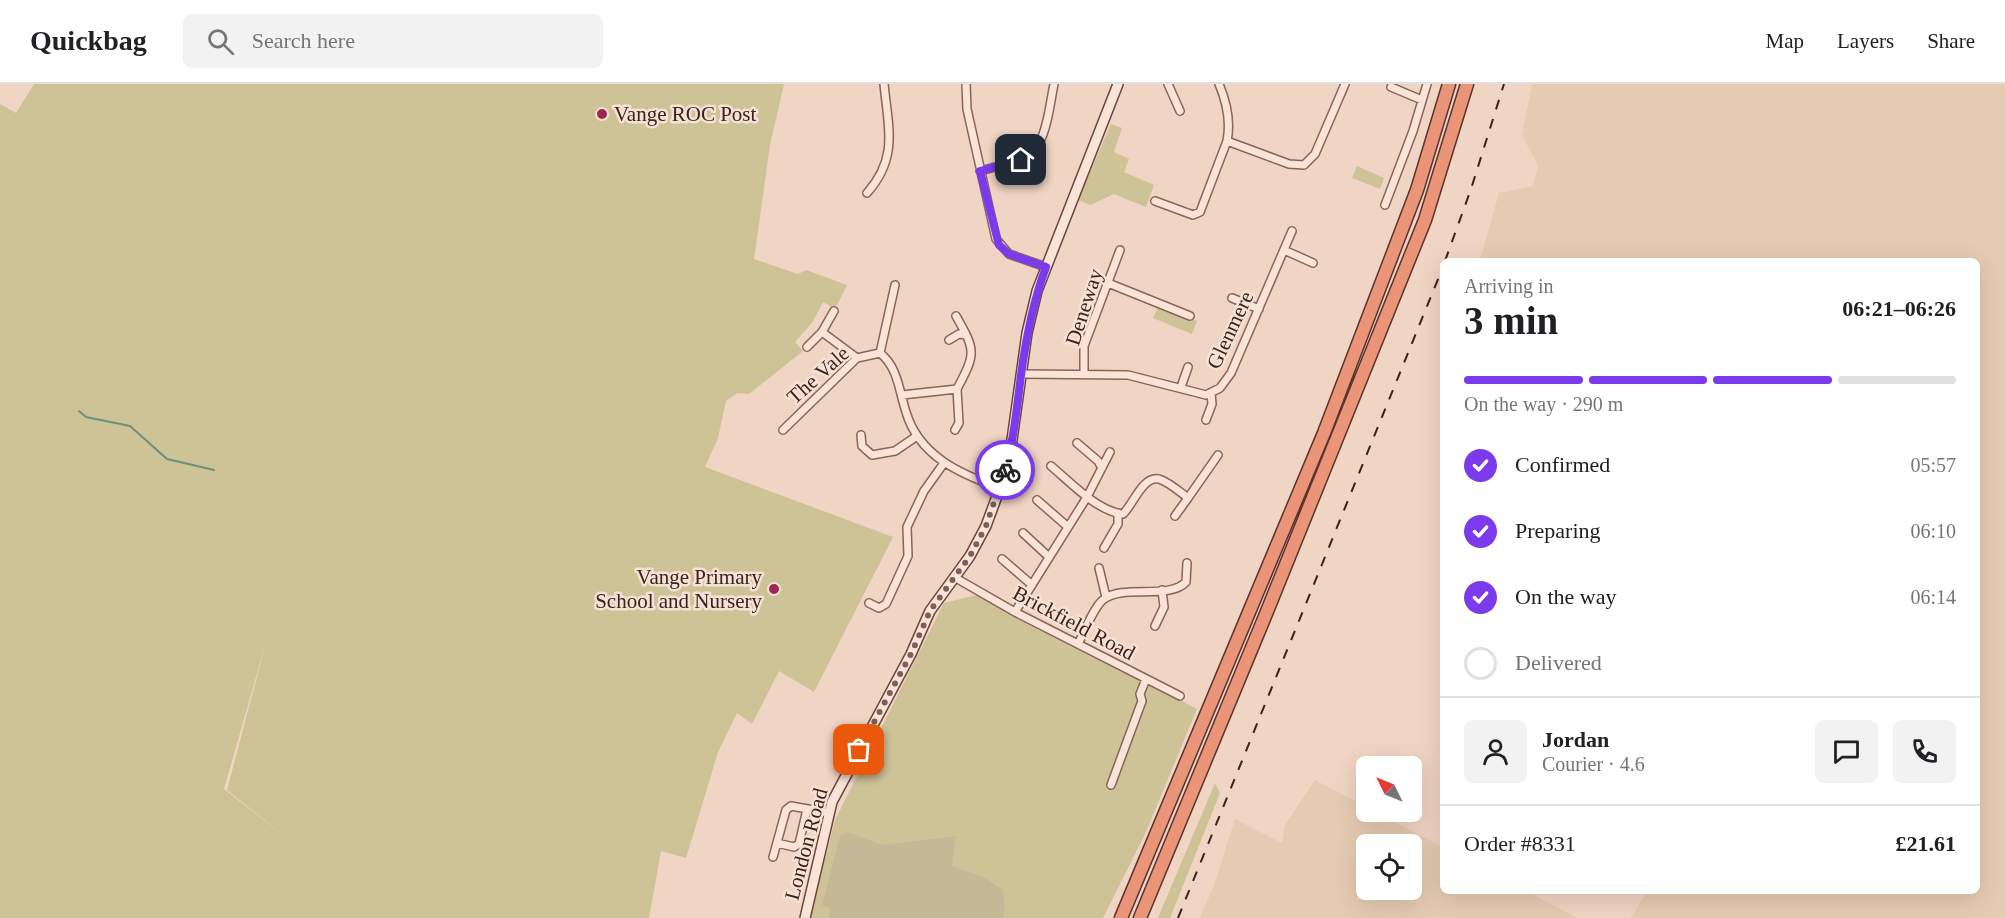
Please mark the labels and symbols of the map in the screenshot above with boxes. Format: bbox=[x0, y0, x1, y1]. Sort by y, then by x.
place label: Vange ROC Post bbox=[614, 102, 757, 126]
marker: Vange ROC Post bbox=[595, 107, 609, 121]
pin bbox=[995, 134, 1046, 185]
street label: Deneway bbox=[1060, 265, 1108, 348]
street label: Glenmere bbox=[1202, 287, 1258, 373]
street label: The Vale bbox=[782, 341, 854, 409]
courier bbox=[975, 440, 1035, 500]
place label: Vange Primary School and Nursery bbox=[595, 565, 762, 613]
street label: Brickfield Road bbox=[1009, 581, 1140, 665]
marker: Vange Primary School and Nursery bbox=[767, 582, 781, 596]
pin bbox=[833, 724, 884, 775]
north arrow bbox=[1356, 756, 1422, 822]
street label: London Road bbox=[780, 785, 833, 903]

